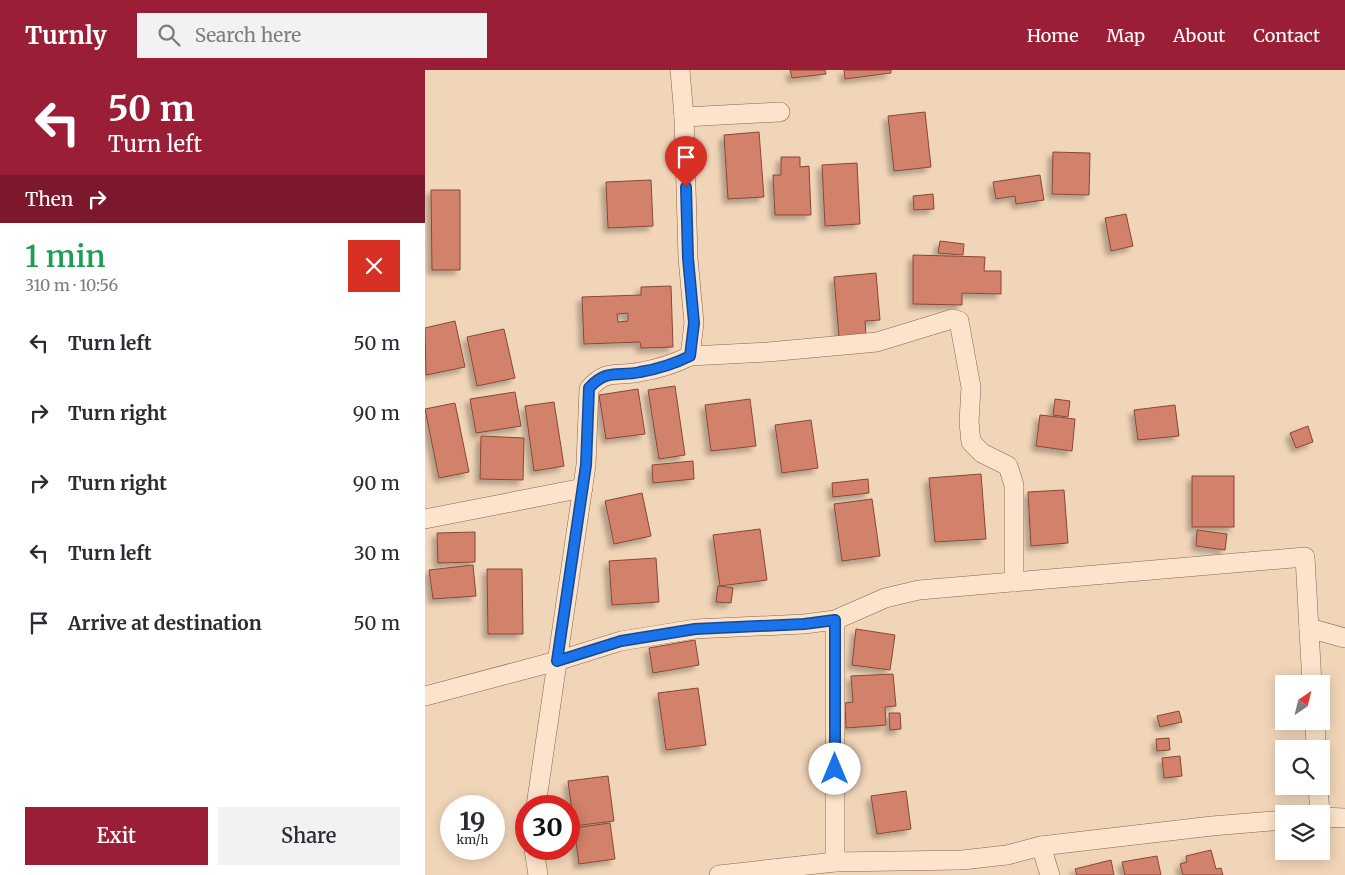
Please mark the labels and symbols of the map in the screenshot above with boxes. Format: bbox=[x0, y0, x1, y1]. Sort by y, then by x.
pin bbox=[665, 136, 707, 187]
north arrow bbox=[1275, 675, 1330, 730]
position arrow bbox=[808, 742, 860, 794]
speed limit sign: 30 bbox=[515, 795, 580, 860]

